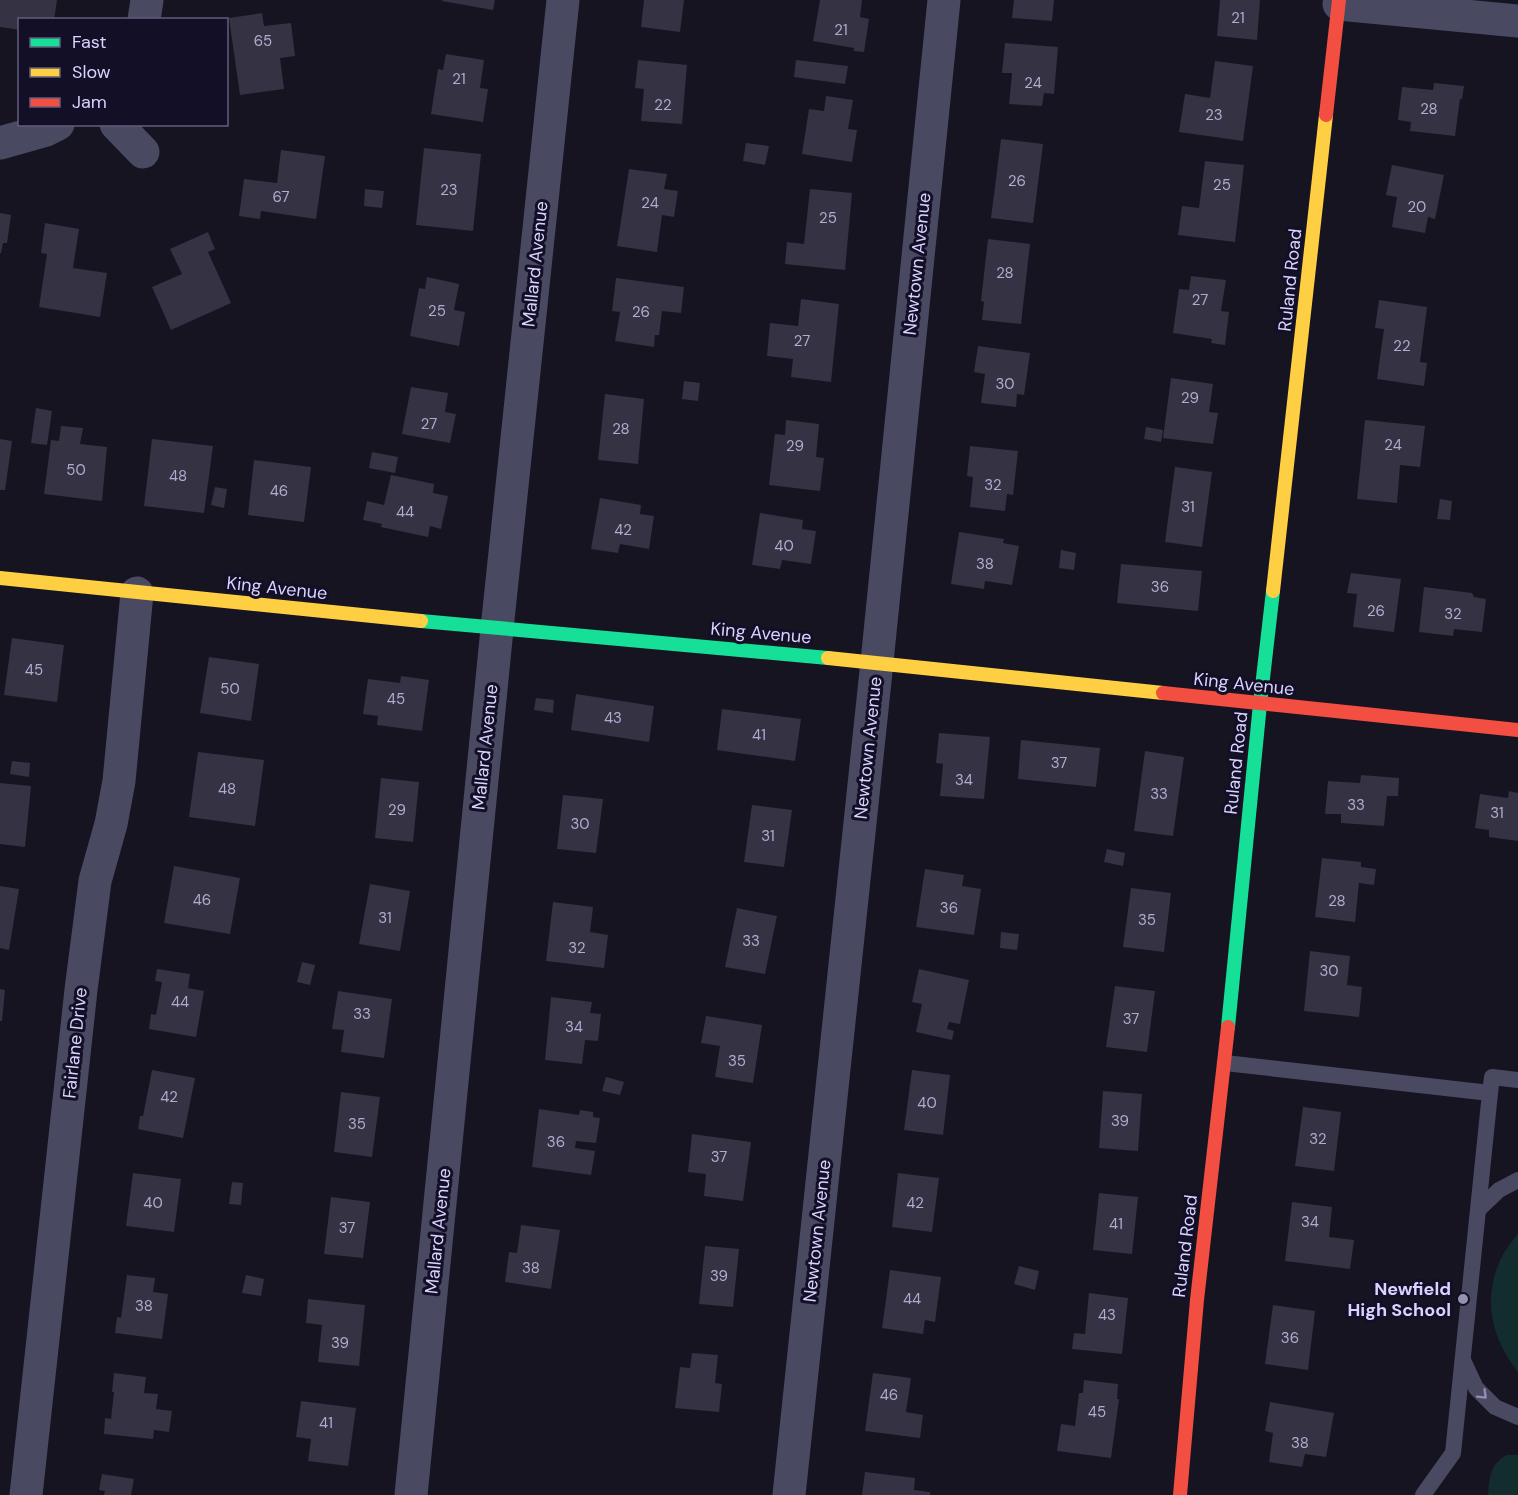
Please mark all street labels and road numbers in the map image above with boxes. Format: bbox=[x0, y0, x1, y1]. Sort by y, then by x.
street label: Newtown Avenue bbox=[898, 192, 936, 336]
street label: Mallard Avenue bbox=[516, 200, 554, 328]
street label: Ruland Road bbox=[1273, 227, 1307, 333]
street label: King Avenue bbox=[225, 571, 329, 605]
street label: King Avenue bbox=[710, 617, 812, 649]
street label: King Avenue bbox=[1192, 667, 1296, 701]
street label: Newtown Avenue bbox=[849, 676, 887, 820]
street label: Mallard Avenue bbox=[466, 683, 504, 811]
street label: Ruland Road bbox=[1219, 710, 1253, 816]
street label: Fairlane Drive bbox=[57, 986, 93, 1100]
street label: Newtown Avenue bbox=[798, 1159, 836, 1303]
street label: Mallard Avenue bbox=[419, 1167, 457, 1295]
street label: Ruland Road bbox=[1167, 1193, 1203, 1299]

